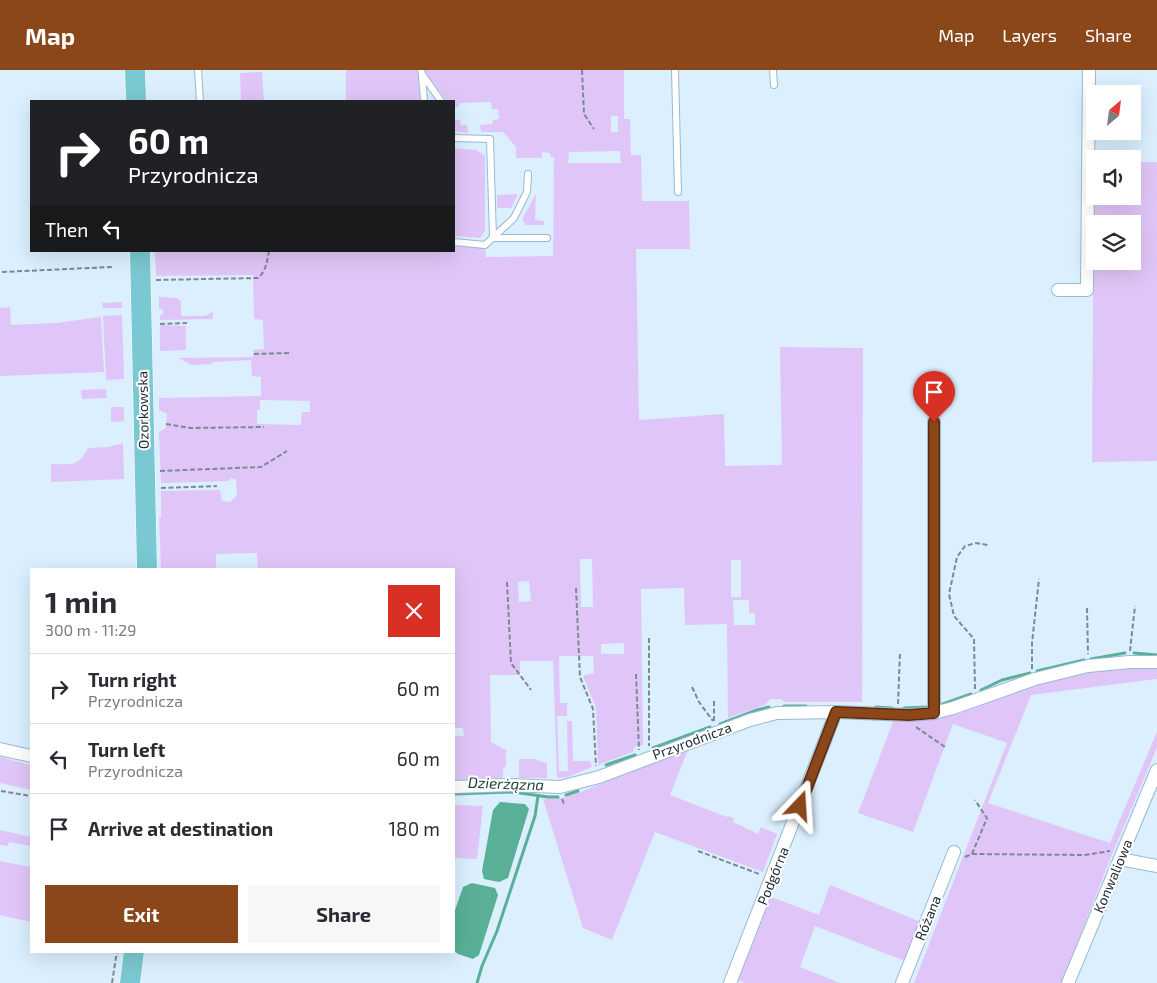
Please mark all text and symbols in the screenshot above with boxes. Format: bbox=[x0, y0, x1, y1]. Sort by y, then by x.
text: Map bbox=[25, 21, 75, 50]
text: Map bbox=[938, 24, 974, 46]
text: Layers bbox=[1002, 24, 1057, 46]
text: Share bbox=[1085, 24, 1132, 46]
north arrow bbox=[1086, 85, 1141, 140]
map controls bbox=[1086, 85, 1141, 270]
text: 60 m bbox=[128, 119, 209, 161]
icon: right bbox=[45, 120, 110, 185]
button: sound bbox=[1086, 150, 1141, 205]
text: Przyrodnicza bbox=[128, 161, 259, 187]
icon: left bbox=[98, 215, 126, 243]
button: layers bbox=[1086, 215, 1141, 270]
text: Then bbox=[45, 218, 88, 241]
street label: Ozorkowska bbox=[133, 371, 152, 449]
pin bbox=[913, 371, 955, 422]
icon: arrive bbox=[920, 378, 948, 406]
text: 1 min bbox=[45, 583, 117, 619]
button: close bbox=[388, 585, 440, 637]
text: 300 m · 11:29 bbox=[45, 620, 136, 639]
text: Turn right bbox=[88, 668, 176, 691]
icon: right bbox=[45, 675, 73, 703]
text: 60 m bbox=[397, 677, 440, 700]
text: Przyrodnicza bbox=[88, 691, 183, 710]
street label: Przyrodnicza bbox=[650, 718, 734, 763]
text: Turn left bbox=[88, 738, 165, 761]
icon: left bbox=[45, 745, 73, 773]
text: 60 m bbox=[397, 747, 440, 770]
text: Przyrodnicza bbox=[88, 761, 183, 780]
water label: Dzierżązna bbox=[468, 773, 544, 793]
position arrow bbox=[773, 779, 825, 831]
icon: arrive bbox=[45, 815, 73, 843]
text: Arrive at destination bbox=[88, 817, 273, 840]
text: 180 m bbox=[389, 817, 440, 840]
street label: Konwaliowa bbox=[1089, 837, 1136, 915]
street label: Podgórna bbox=[753, 844, 792, 907]
button: Exit bbox=[45, 885, 238, 943]
button: Share bbox=[248, 885, 440, 943]
street label: Różana bbox=[911, 893, 944, 943]

